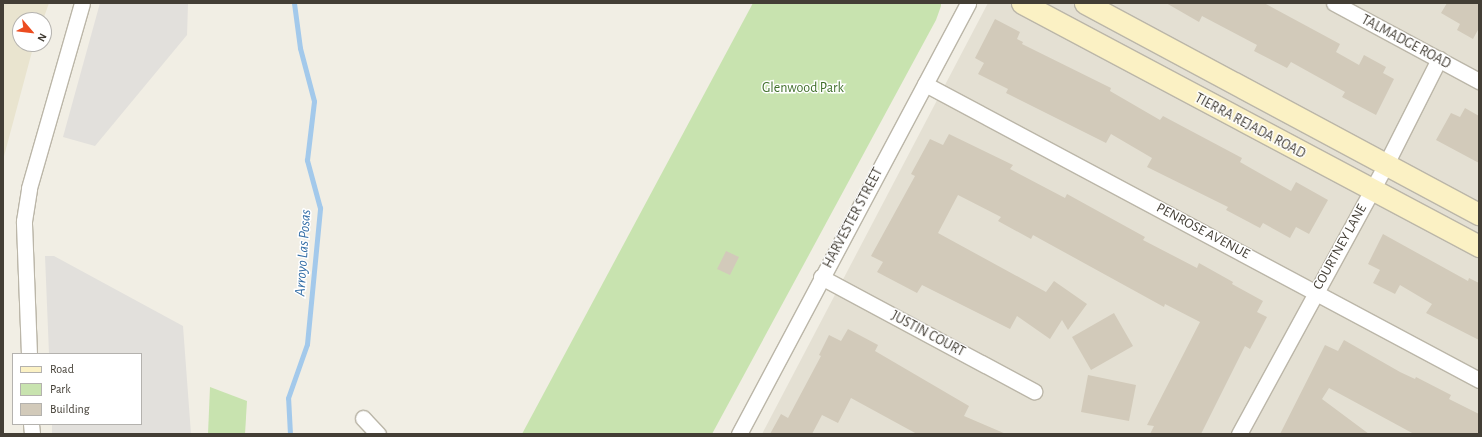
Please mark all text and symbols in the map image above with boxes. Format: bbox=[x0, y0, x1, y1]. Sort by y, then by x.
street label: TALMADGE ROAD bbox=[1358, 11, 1454, 73]
north arrow bbox=[12, 12, 52, 52]
text: N bbox=[36, 31, 49, 43]
park label: Glenwood Park bbox=[762, 80, 844, 96]
street label: TIERRA REJADA ROAD bbox=[1192, 90, 1308, 162]
street label: HARVESTER STREET bbox=[819, 165, 887, 271]
street label: PENROSE AVENUE bbox=[1153, 199, 1253, 263]
street label: COURTNEY LANE bbox=[1310, 201, 1370, 293]
water label: Arroyo Las Posas bbox=[291, 209, 315, 297]
street label: JUSTIN COURT bbox=[888, 308, 968, 360]
legend bbox=[12, 353, 142, 425]
text: Road bbox=[50, 363, 74, 375]
text: Park bbox=[50, 383, 71, 395]
text: Building bbox=[50, 403, 90, 415]

